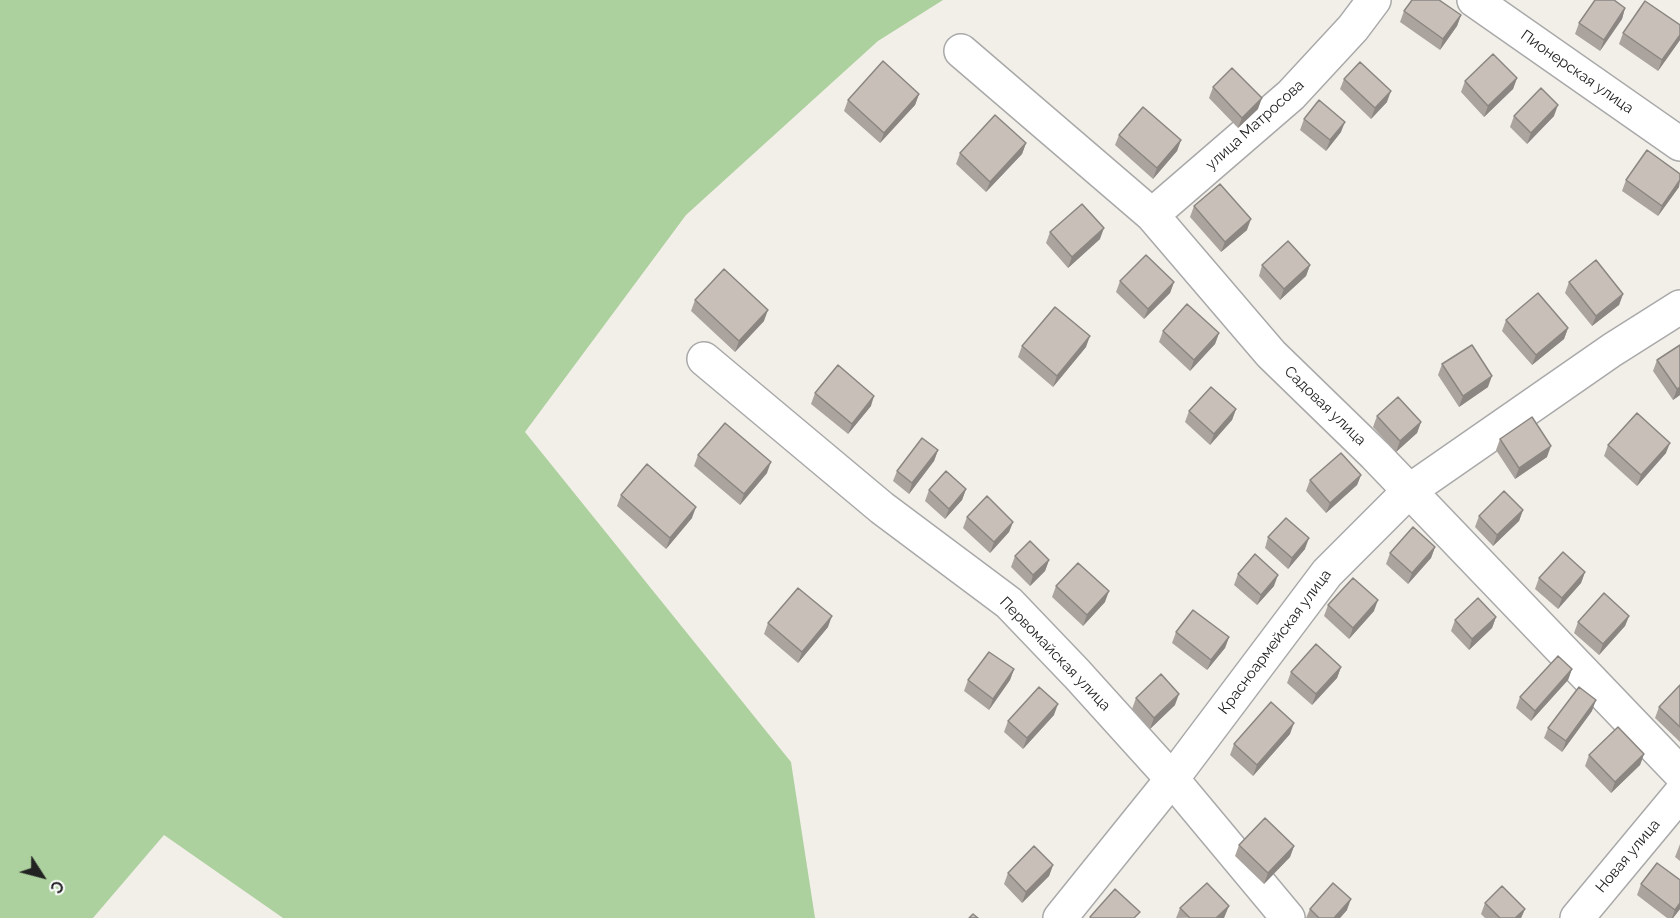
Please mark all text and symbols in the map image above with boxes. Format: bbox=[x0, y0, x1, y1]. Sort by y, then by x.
street label: Пионерская улица bbox=[1517, 26, 1637, 118]
street label: улица Матросова bbox=[1202, 76, 1308, 174]
street label: Садовая улица bbox=[1281, 363, 1369, 449]
street label: Красноармейская улица bbox=[1215, 566, 1335, 718]
street label: Первомайская улица bbox=[996, 593, 1114, 715]
street label: Новая улица bbox=[1592, 816, 1664, 896]
north arrow bbox=[12, 846, 72, 906]
text: С bbox=[46, 877, 68, 897]

